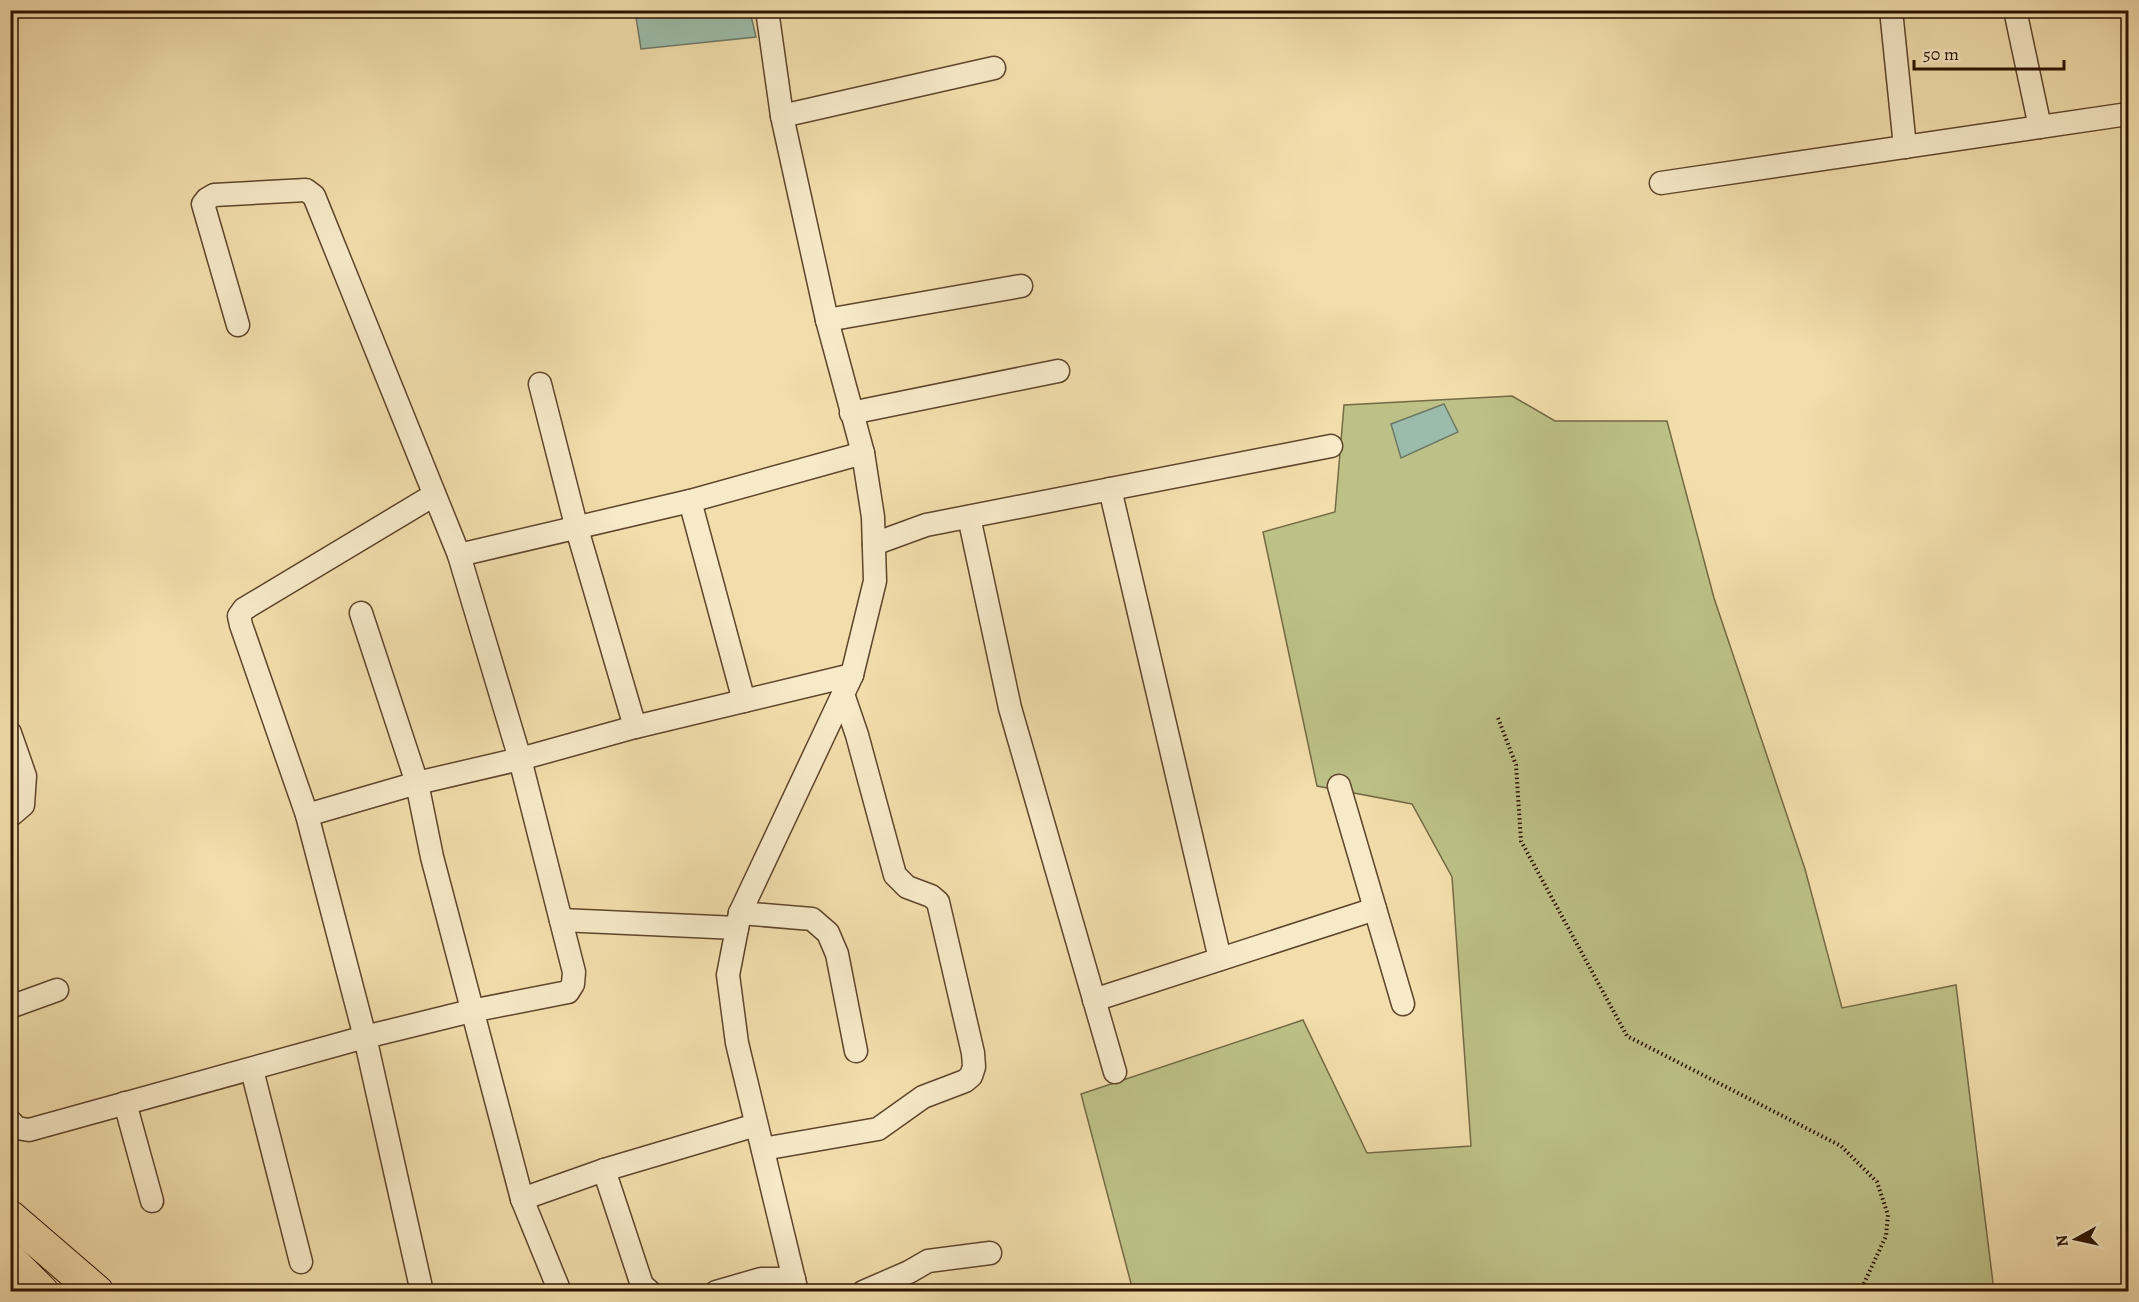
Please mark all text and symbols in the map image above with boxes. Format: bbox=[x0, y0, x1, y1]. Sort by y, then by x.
scale bar bbox=[1914, 33, 2064, 71]
text: 50 m bbox=[1923, 42, 1959, 66]
north arrow bbox=[2046, 1209, 2106, 1269]
text: N bbox=[2050, 1233, 2074, 1248]

